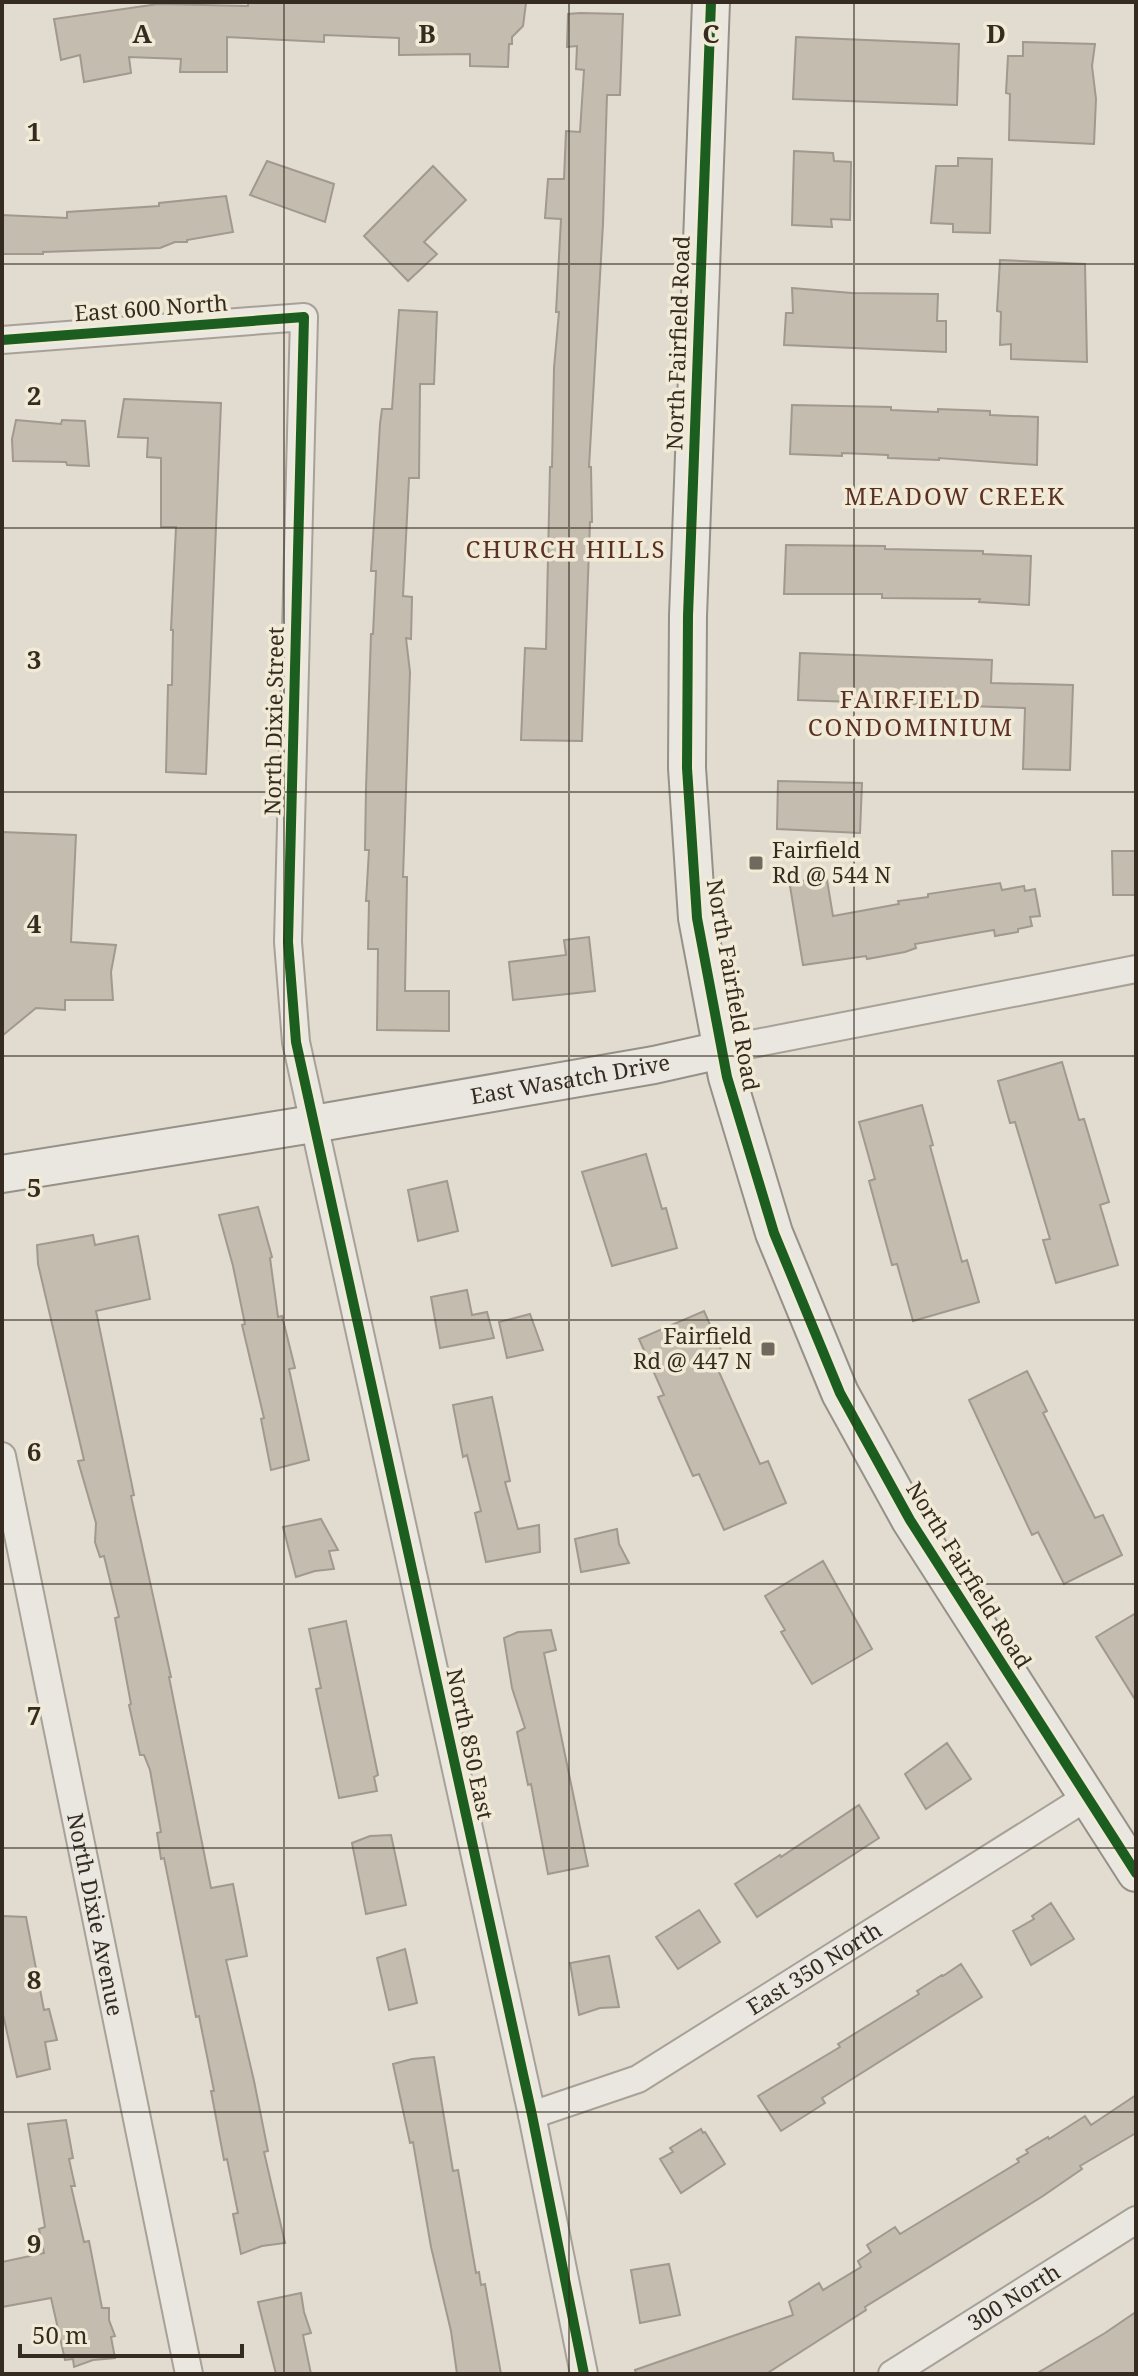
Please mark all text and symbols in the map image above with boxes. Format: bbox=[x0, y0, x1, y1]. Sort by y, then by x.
text: A bbox=[132, 15, 152, 51]
text: B bbox=[418, 15, 436, 51]
text: C bbox=[702, 15, 720, 51]
text: D bbox=[986, 15, 1006, 51]
text: 1 bbox=[27, 113, 41, 149]
street label: North Fairfield Road bbox=[658, 235, 696, 451]
street label: East 600 North bbox=[73, 287, 229, 327]
text: 2 bbox=[27, 377, 41, 413]
district label: MEADOW CREEK bbox=[844, 479, 1066, 512]
district label: CHURCH HILLS bbox=[465, 532, 667, 565]
street label: North Dixie Street bbox=[256, 626, 290, 816]
text: 3 bbox=[27, 641, 41, 677]
district label: FAIRFIELD CONDOMINIUM bbox=[808, 682, 1014, 743]
place label: Fairfield Rd @ 544 N bbox=[772, 834, 891, 889]
marker: Fairfield Rd @ 544 N bbox=[747, 854, 765, 872]
street label: North Fairfield Road bbox=[701, 877, 767, 1094]
text: 4 bbox=[27, 905, 42, 941]
street label: East Wasatch Drive bbox=[468, 1046, 673, 1111]
text: 5 bbox=[27, 1169, 41, 1205]
place label: Fairfield Rd @ 447 N bbox=[633, 1320, 752, 1375]
marker: Fairfield Rd @ 447 N bbox=[759, 1340, 777, 1358]
text: 6 bbox=[27, 1433, 41, 1469]
street label: North Fairfield Road bbox=[900, 1476, 1040, 1674]
street label: North 850 East bbox=[440, 1666, 502, 1822]
text: 7 bbox=[27, 1697, 41, 1733]
street label: North Dixie Avenue bbox=[61, 1810, 132, 2018]
street label: East 350 North bbox=[741, 1914, 887, 2021]
text: 8 bbox=[27, 1961, 41, 1997]
text: 9 bbox=[27, 2225, 41, 2261]
street label: 300 North bbox=[961, 2256, 1065, 2337]
scale bar bbox=[20, 2308, 242, 2358]
text: 50 m bbox=[32, 2318, 88, 2351]

